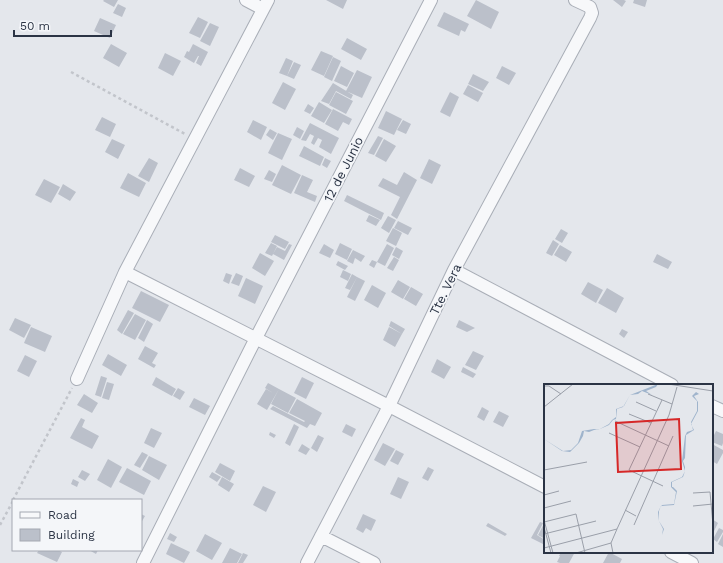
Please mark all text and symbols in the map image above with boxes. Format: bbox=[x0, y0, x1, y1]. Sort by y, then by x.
scale bar bbox=[14, 12, 111, 38]
text: 50 m bbox=[20, 19, 50, 33]
street label: 12 de Junio bbox=[321, 134, 366, 204]
street label: Tte. Vera bbox=[427, 260, 465, 317]
inset map bbox=[544, 384, 713, 553]
legend bbox=[12, 499, 142, 551]
text: Road bbox=[48, 508, 77, 522]
text: Building bbox=[48, 528, 95, 542]

